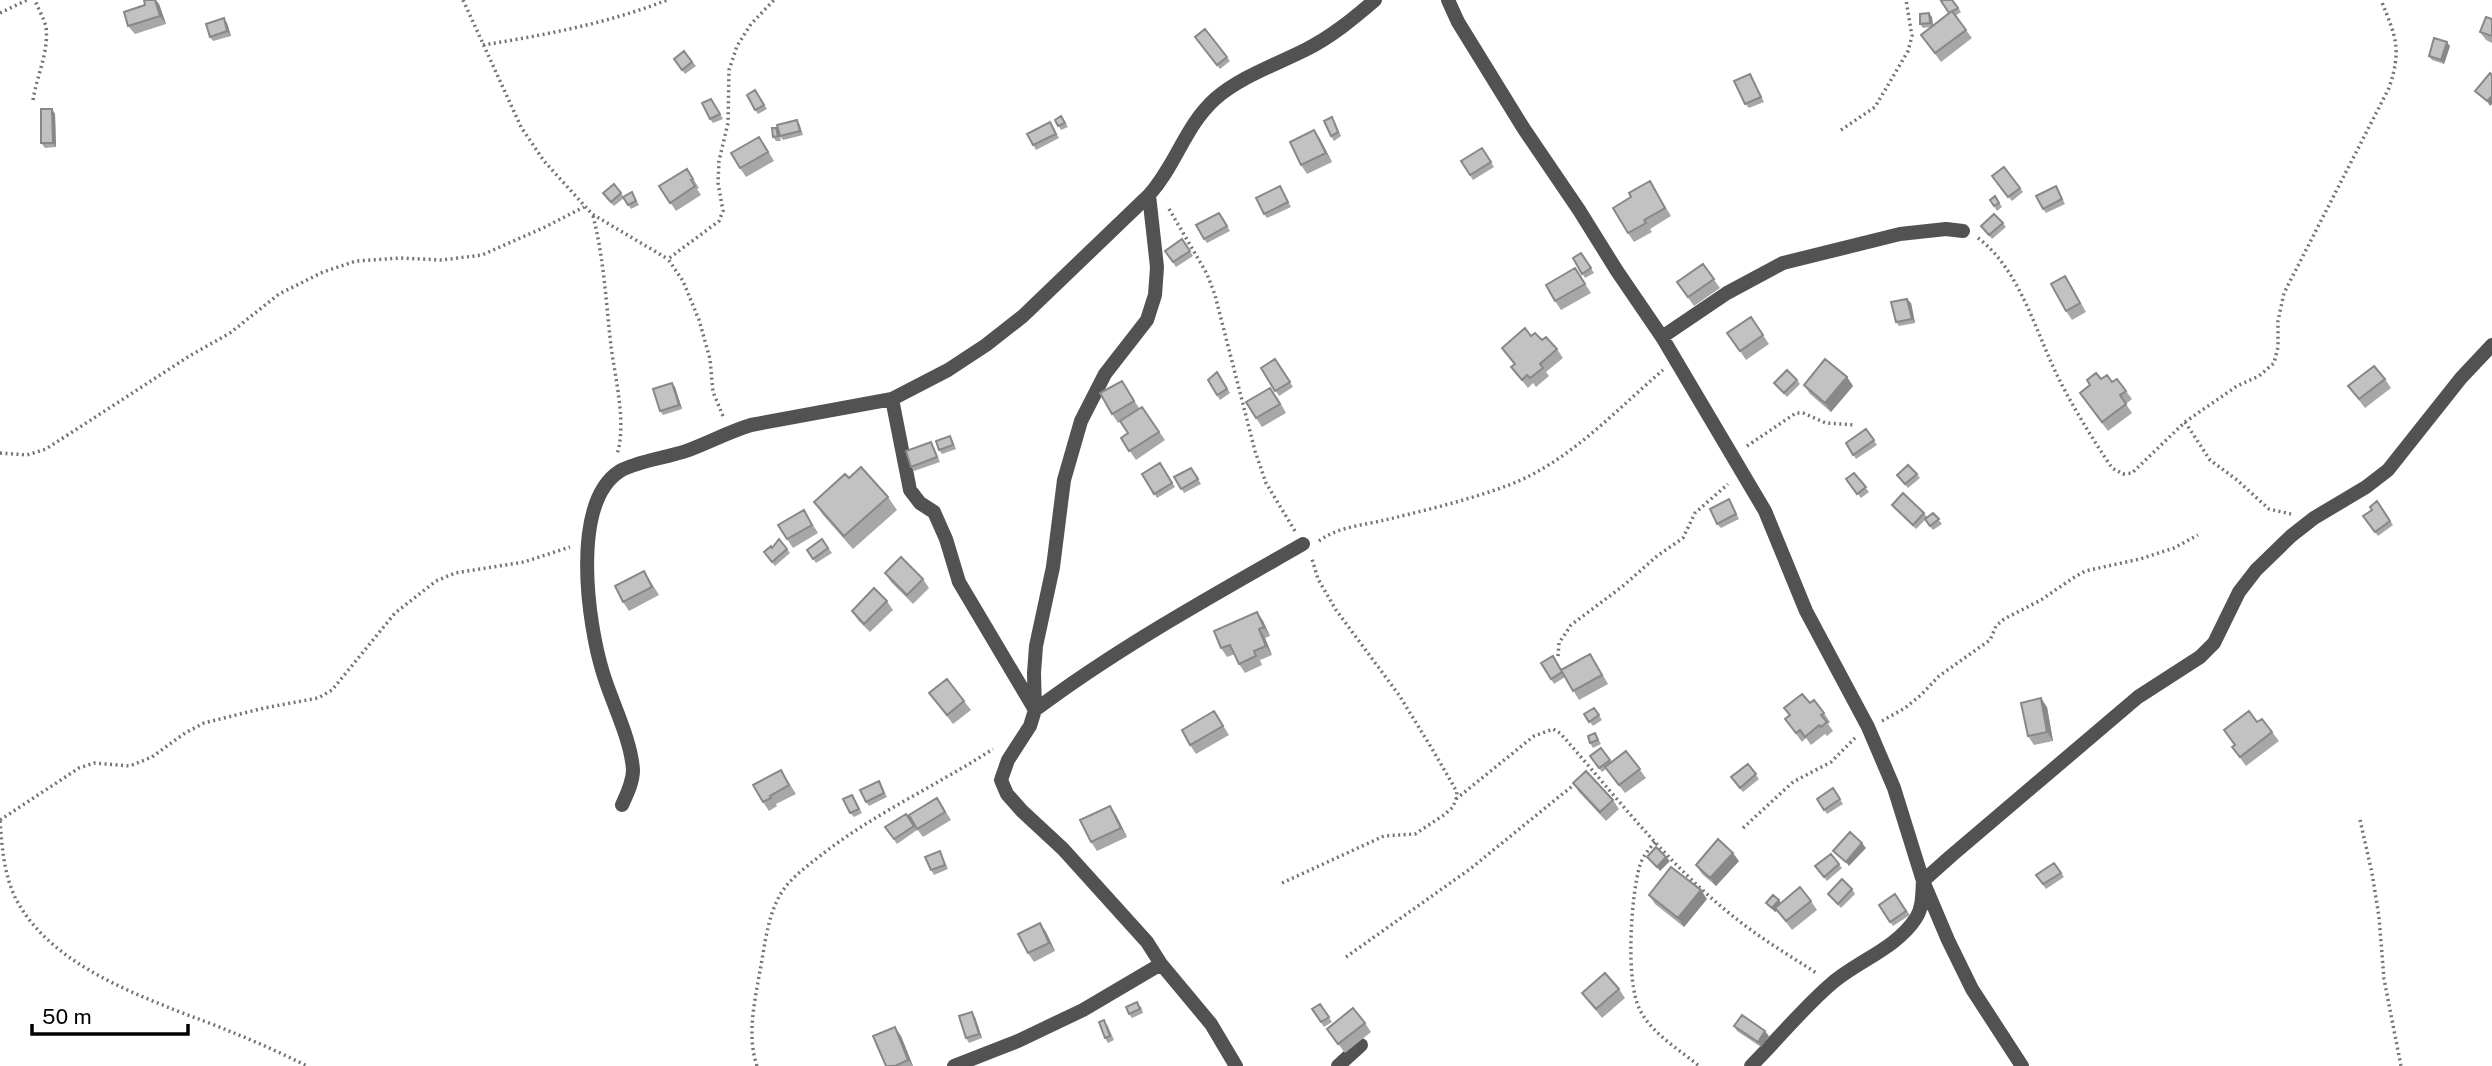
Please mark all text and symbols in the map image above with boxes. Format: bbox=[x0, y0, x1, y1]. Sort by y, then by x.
scale bar bbox=[32, 992, 187, 1036]
text: 50 m bbox=[42, 1004, 92, 1029]

